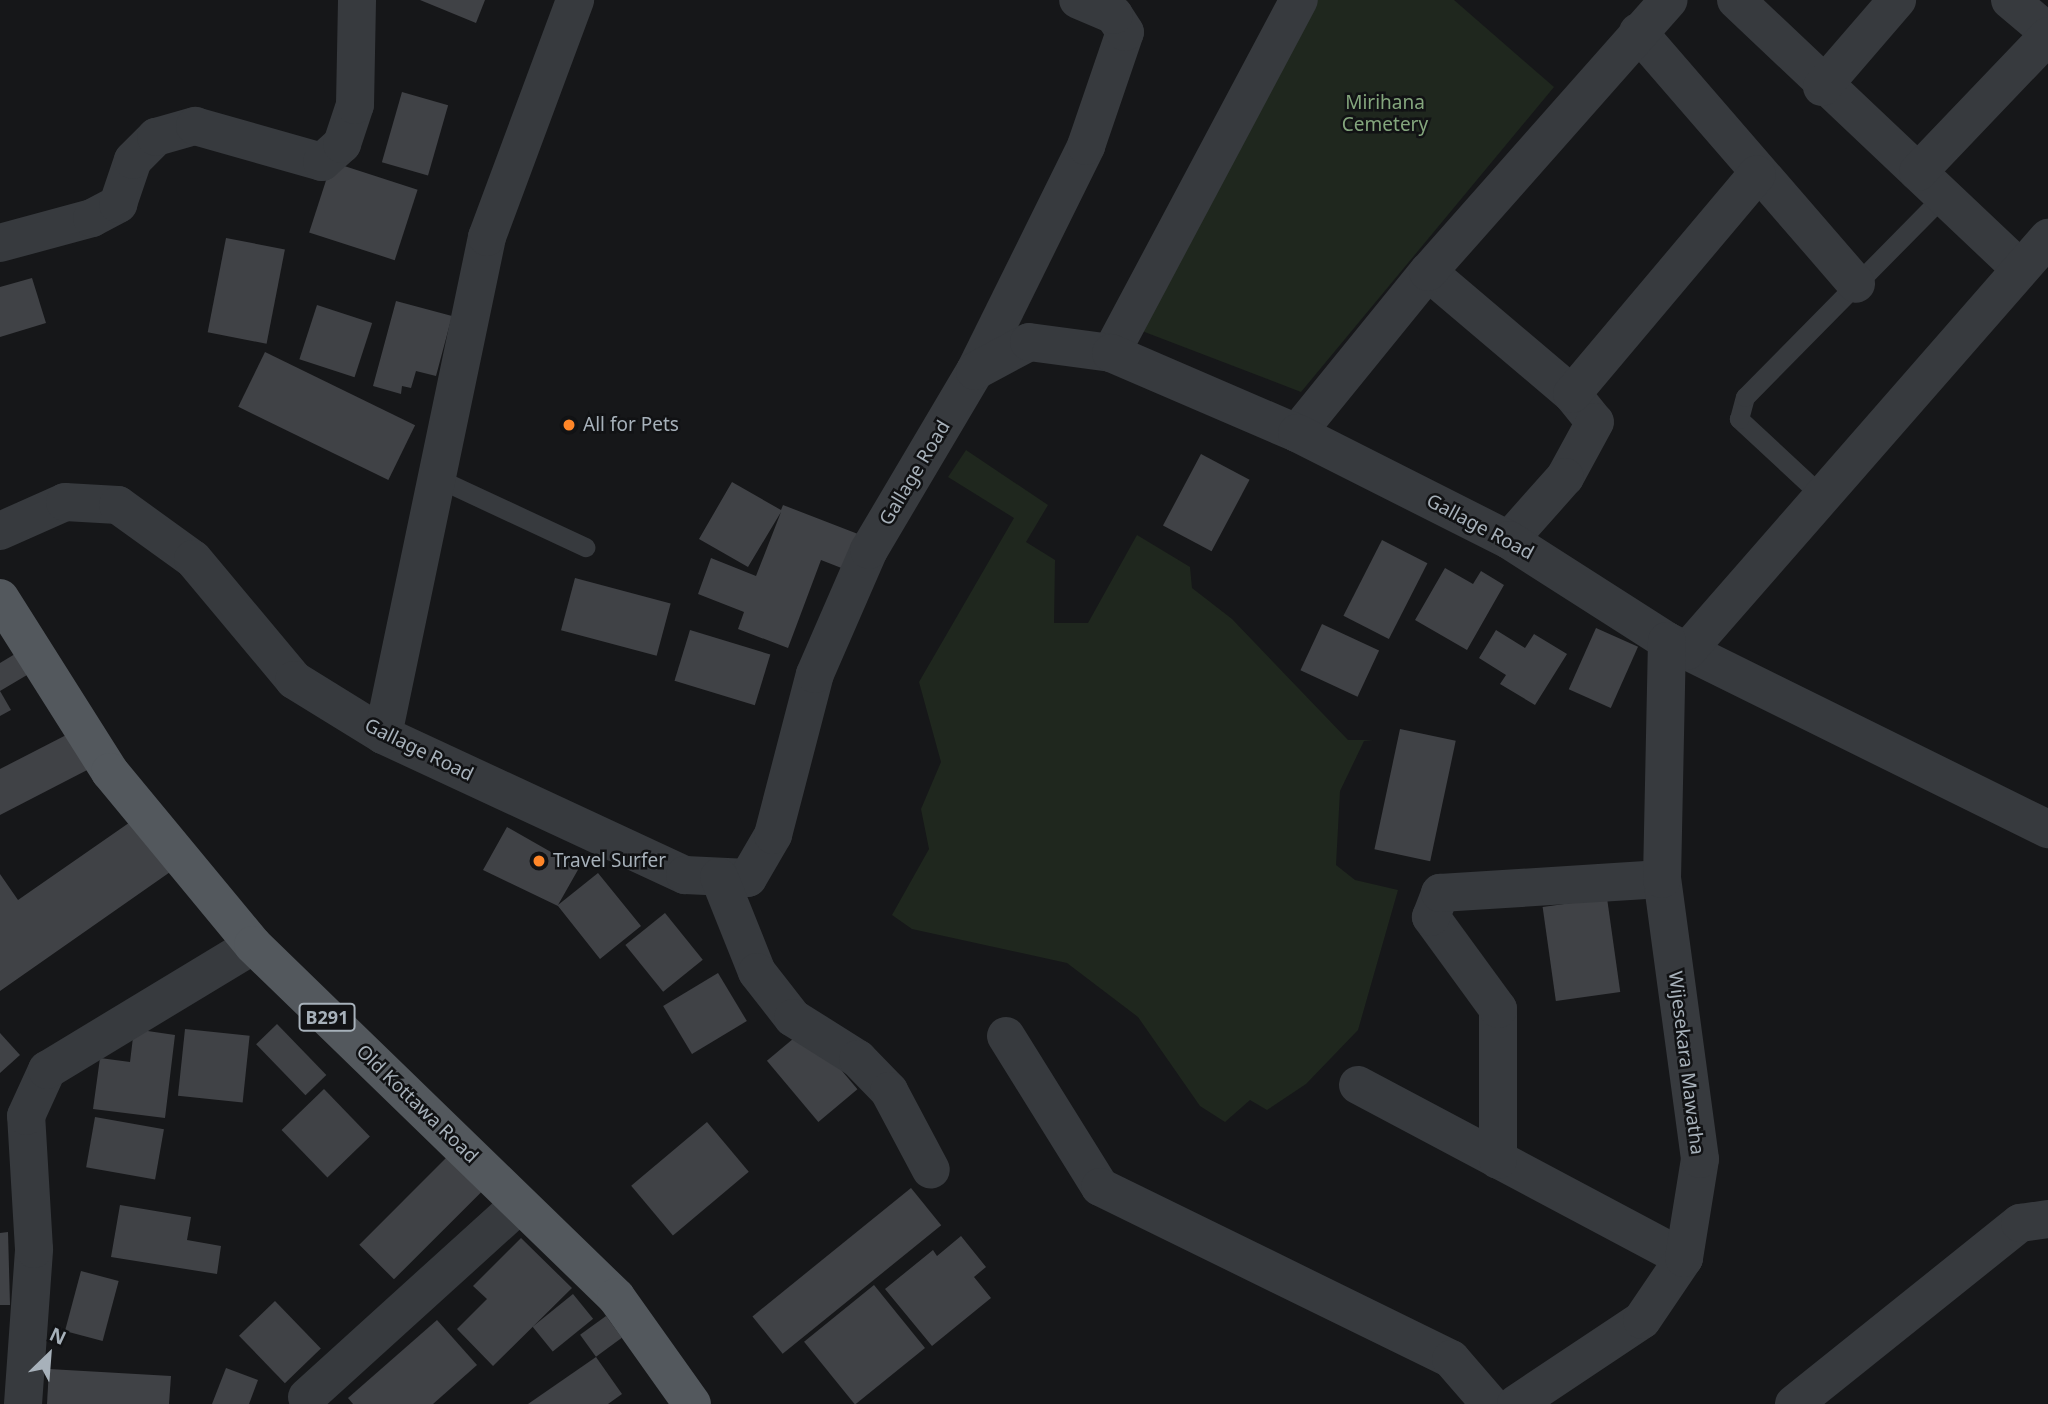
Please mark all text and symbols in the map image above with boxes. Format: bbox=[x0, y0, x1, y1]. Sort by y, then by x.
park label: Mirihana Cemetery bbox=[1342, 92, 1428, 136]
place label: All for Pets bbox=[583, 414, 679, 436]
marker: All for Pets bbox=[561, 417, 577, 433]
street label: Gallage Road bbox=[875, 417, 955, 529]
street label: Gallage Road bbox=[1423, 489, 1537, 565]
street label: Gallage Road bbox=[361, 714, 477, 786]
place label: Travel Surfer bbox=[553, 850, 666, 872]
marker: Travel Surfer bbox=[531, 853, 547, 869]
street label: Wijesekara Mawatha bbox=[1663, 970, 1709, 1156]
road number: B291 bbox=[297, 1002, 357, 1032]
street label: Old Kottawa Road bbox=[351, 1040, 483, 1168]
north arrow bbox=[14, 1320, 84, 1390]
text: N bbox=[45, 1321, 70, 1351]

